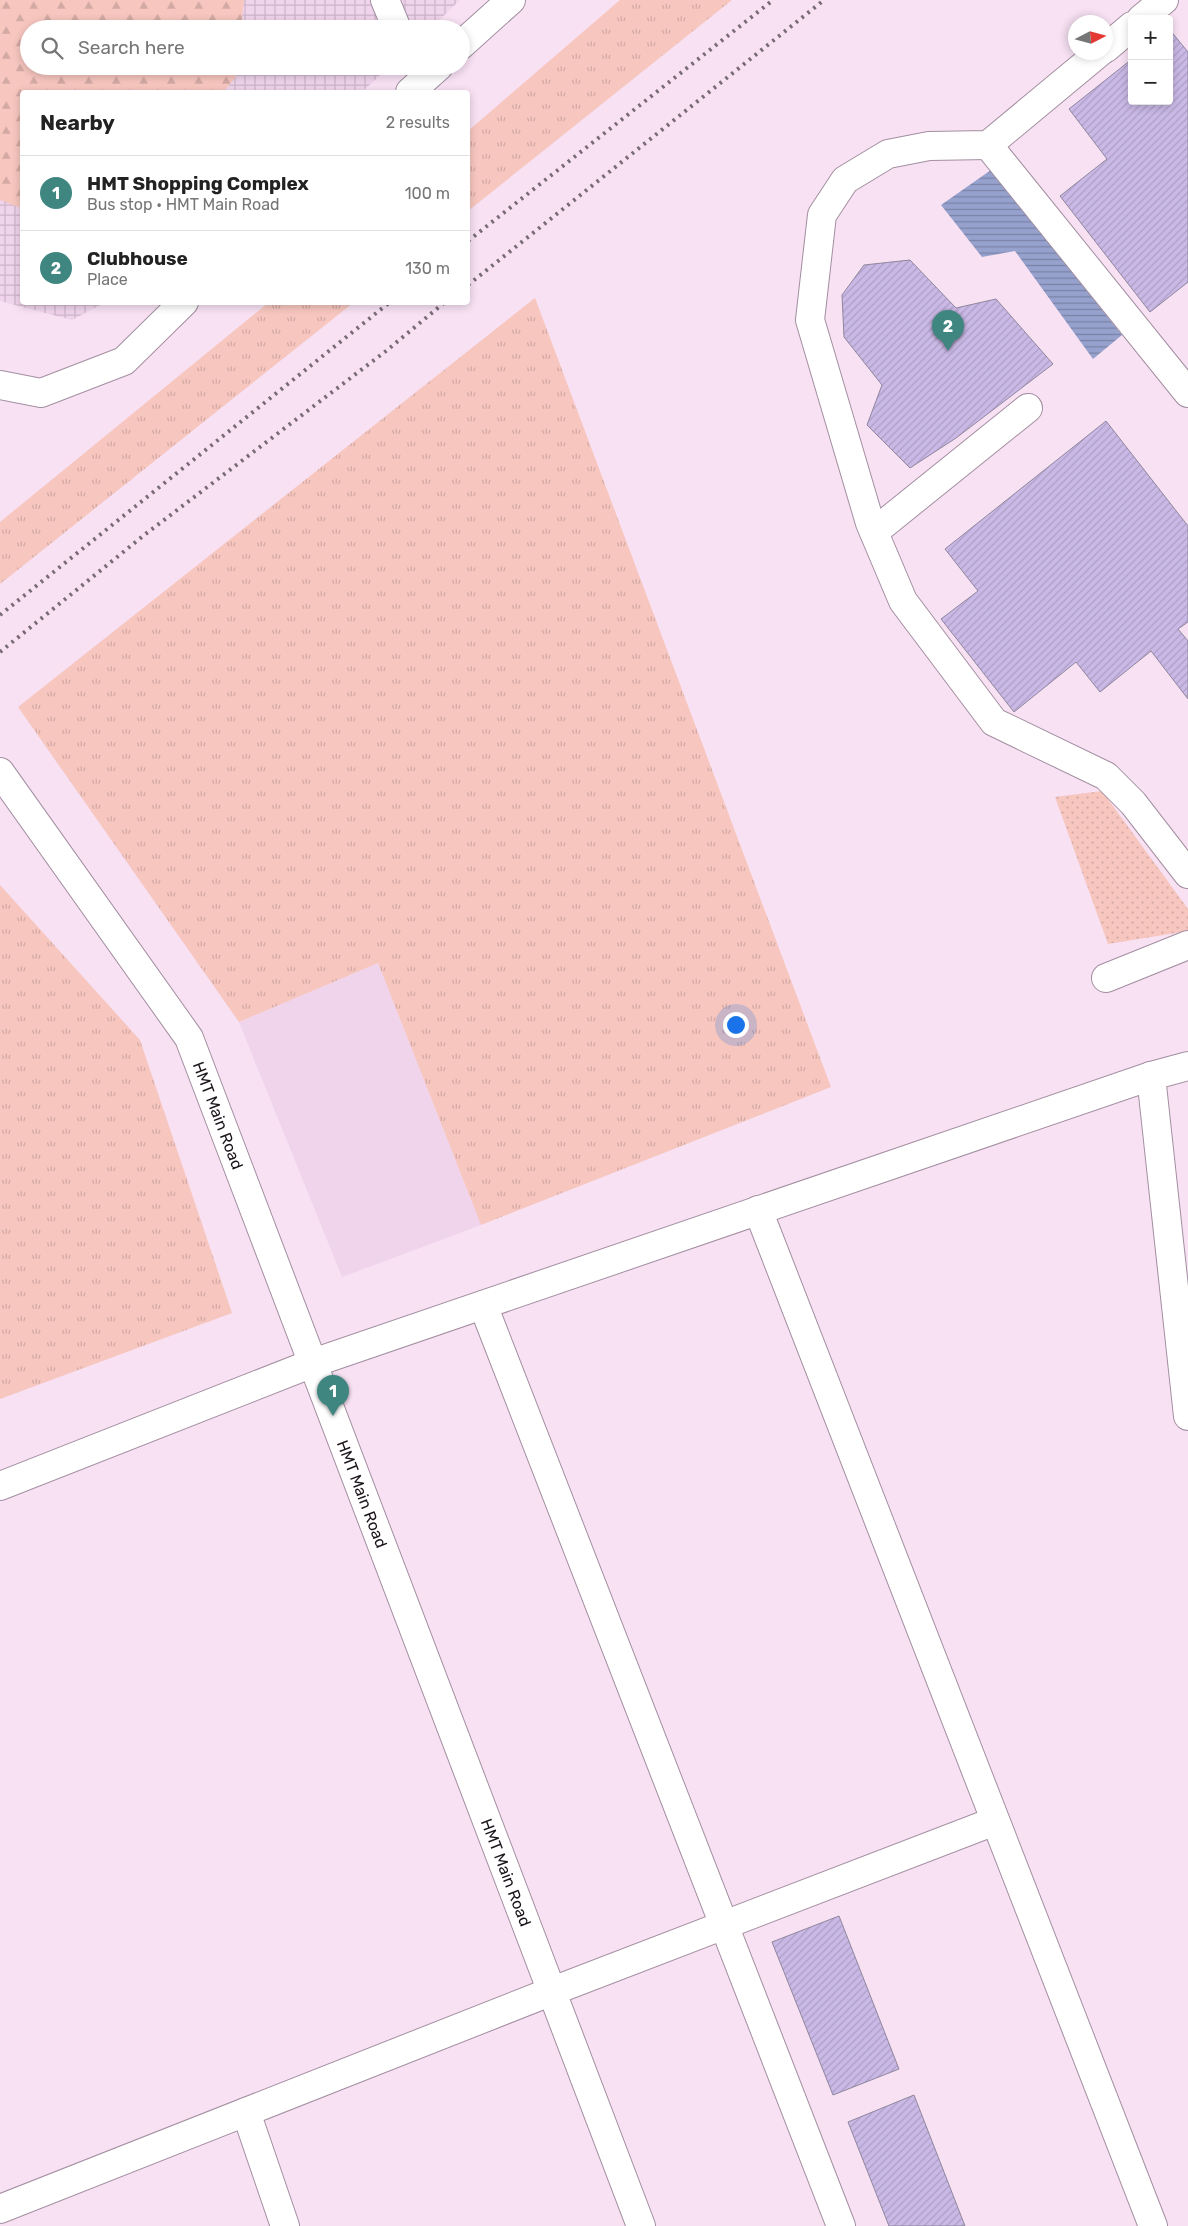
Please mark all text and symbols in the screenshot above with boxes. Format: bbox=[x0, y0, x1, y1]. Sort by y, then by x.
north arrow bbox=[1068, 15, 1113, 60]
map controls bbox=[1128, 15, 1173, 105]
button: + bbox=[1128, 15, 1173, 60]
search box bbox=[20, 20, 470, 75]
icon: search bbox=[38, 34, 66, 62]
text: Search here bbox=[78, 36, 185, 59]
button: − bbox=[1128, 60, 1173, 105]
text: Nearby bbox=[40, 110, 115, 135]
text: 2 results bbox=[386, 113, 450, 132]
text: HMT Shopping Complex bbox=[87, 172, 309, 195]
text: 1 bbox=[52, 184, 60, 203]
text: 100 m bbox=[405, 184, 450, 203]
text: Bus stop · HMT Main Road bbox=[87, 195, 280, 214]
text: Clubhouse bbox=[87, 247, 188, 270]
text: 2 bbox=[51, 259, 61, 278]
text: 130 m bbox=[405, 259, 450, 278]
text: Place bbox=[87, 270, 128, 289]
pin: 2 bbox=[932, 310, 964, 351]
your location bbox=[723, 1012, 749, 1038]
street label: HMT Main Road bbox=[189, 1059, 247, 1172]
pin: 1 bbox=[317, 1375, 349, 1416]
street label: HMT Main Road bbox=[333, 1437, 391, 1551]
street label: HMT Main Road bbox=[477, 1816, 535, 1929]

